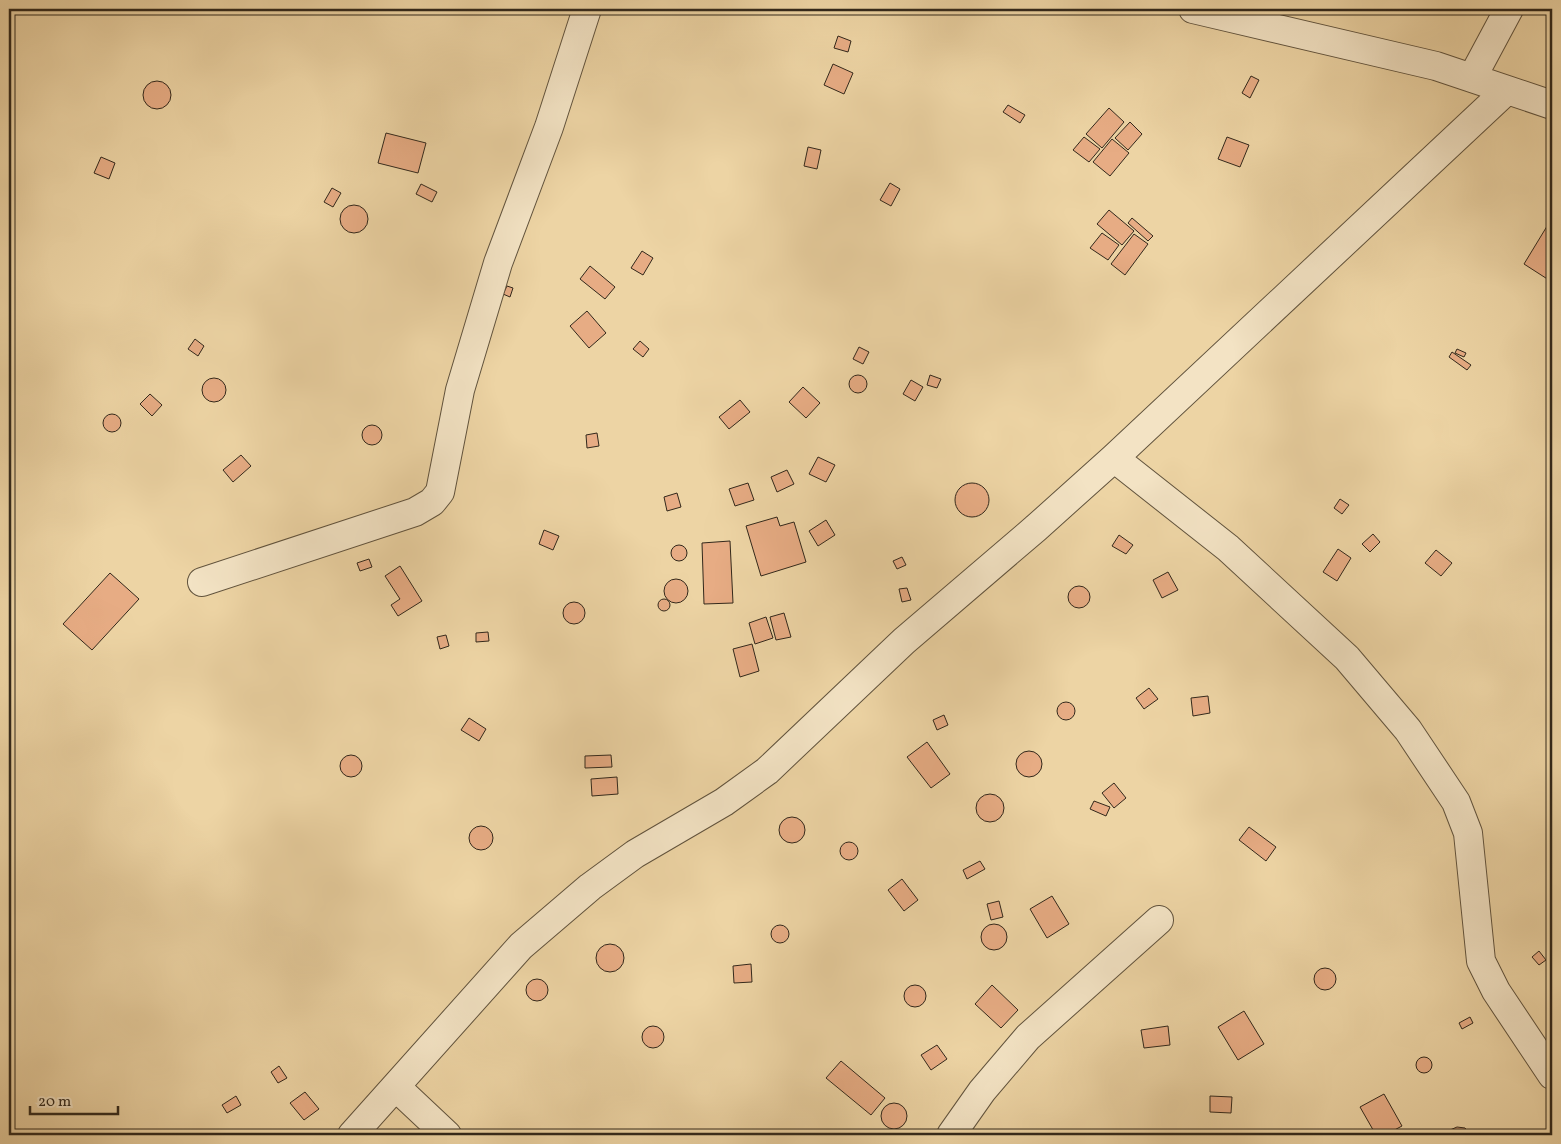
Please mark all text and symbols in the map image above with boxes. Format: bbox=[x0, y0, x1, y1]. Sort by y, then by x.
scale bar bbox=[30, 1084, 118, 1116]
text: 20 m bbox=[38, 1092, 71, 1113]

